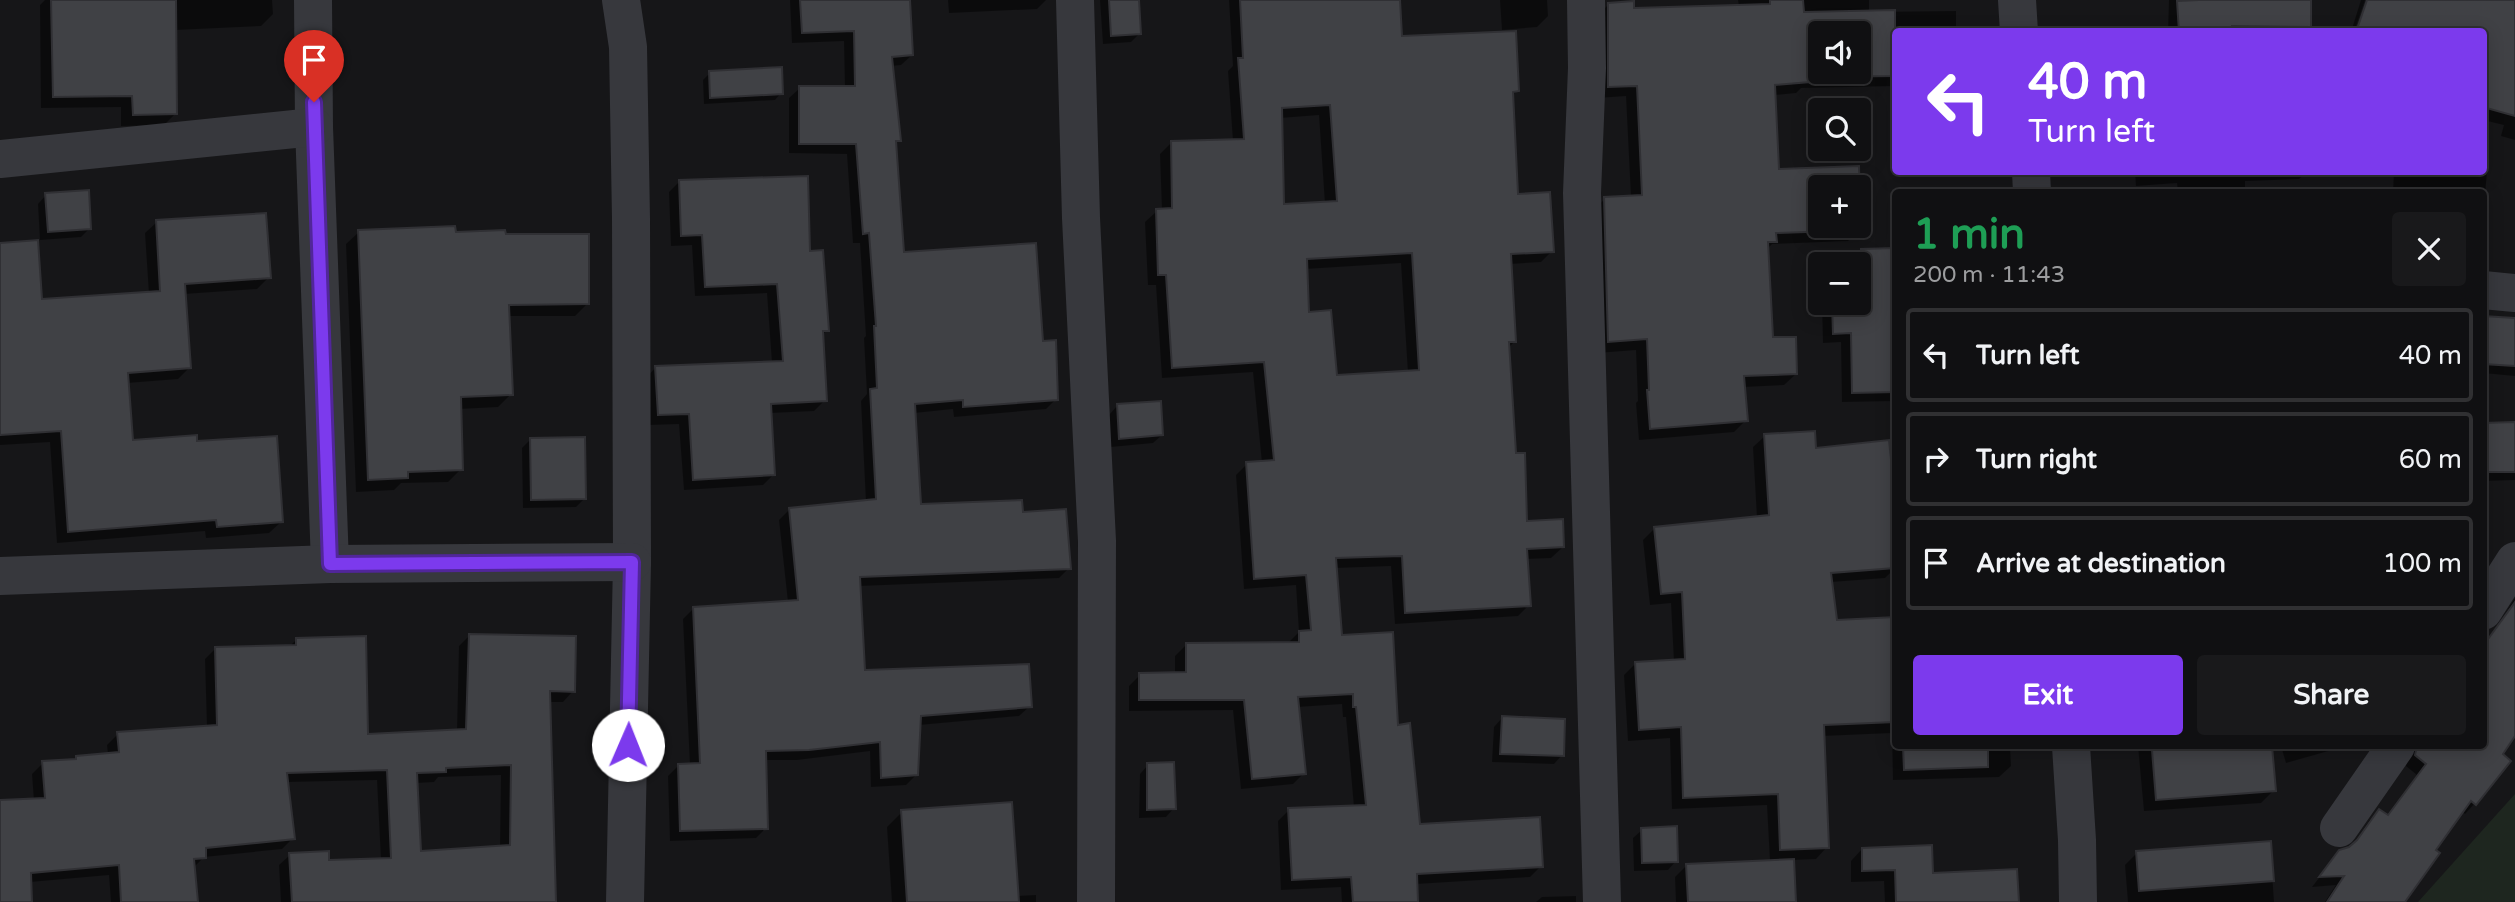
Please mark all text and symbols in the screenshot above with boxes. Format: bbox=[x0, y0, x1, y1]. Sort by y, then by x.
map controls bbox=[1808, 21, 1871, 315]
button: sound bbox=[1808, 21, 1871, 84]
pin bbox=[284, 30, 344, 102]
icon: arrive bbox=[295, 41, 333, 79]
text: 40 m bbox=[2028, 53, 2147, 112]
icon: left bbox=[1913, 56, 2004, 147]
button: search bbox=[1808, 98, 1871, 161]
text: Turn left bbox=[2028, 113, 2155, 151]
button: + bbox=[1808, 175, 1871, 238]
text: 1 min bbox=[1913, 209, 2025, 260]
button: close bbox=[2392, 212, 2466, 286]
button: − bbox=[1808, 252, 1871, 315]
text: 200 m · 11:43 bbox=[1913, 261, 2065, 289]
icon: left bbox=[1917, 336, 1955, 374]
text: Turn left bbox=[1976, 340, 2079, 371]
text: 40 m bbox=[2399, 340, 2462, 371]
icon: right bbox=[1917, 440, 1955, 478]
text: Turn right bbox=[1976, 444, 2097, 475]
text: 60 m bbox=[2399, 444, 2462, 475]
icon: arrive bbox=[1917, 544, 1955, 582]
text: Arrive at destination bbox=[1976, 548, 2226, 579]
text: 100 m bbox=[2382, 548, 2462, 579]
button: Exit bbox=[1913, 655, 2183, 735]
button: Share bbox=[2197, 655, 2466, 735]
position arrow bbox=[591, 708, 665, 782]

